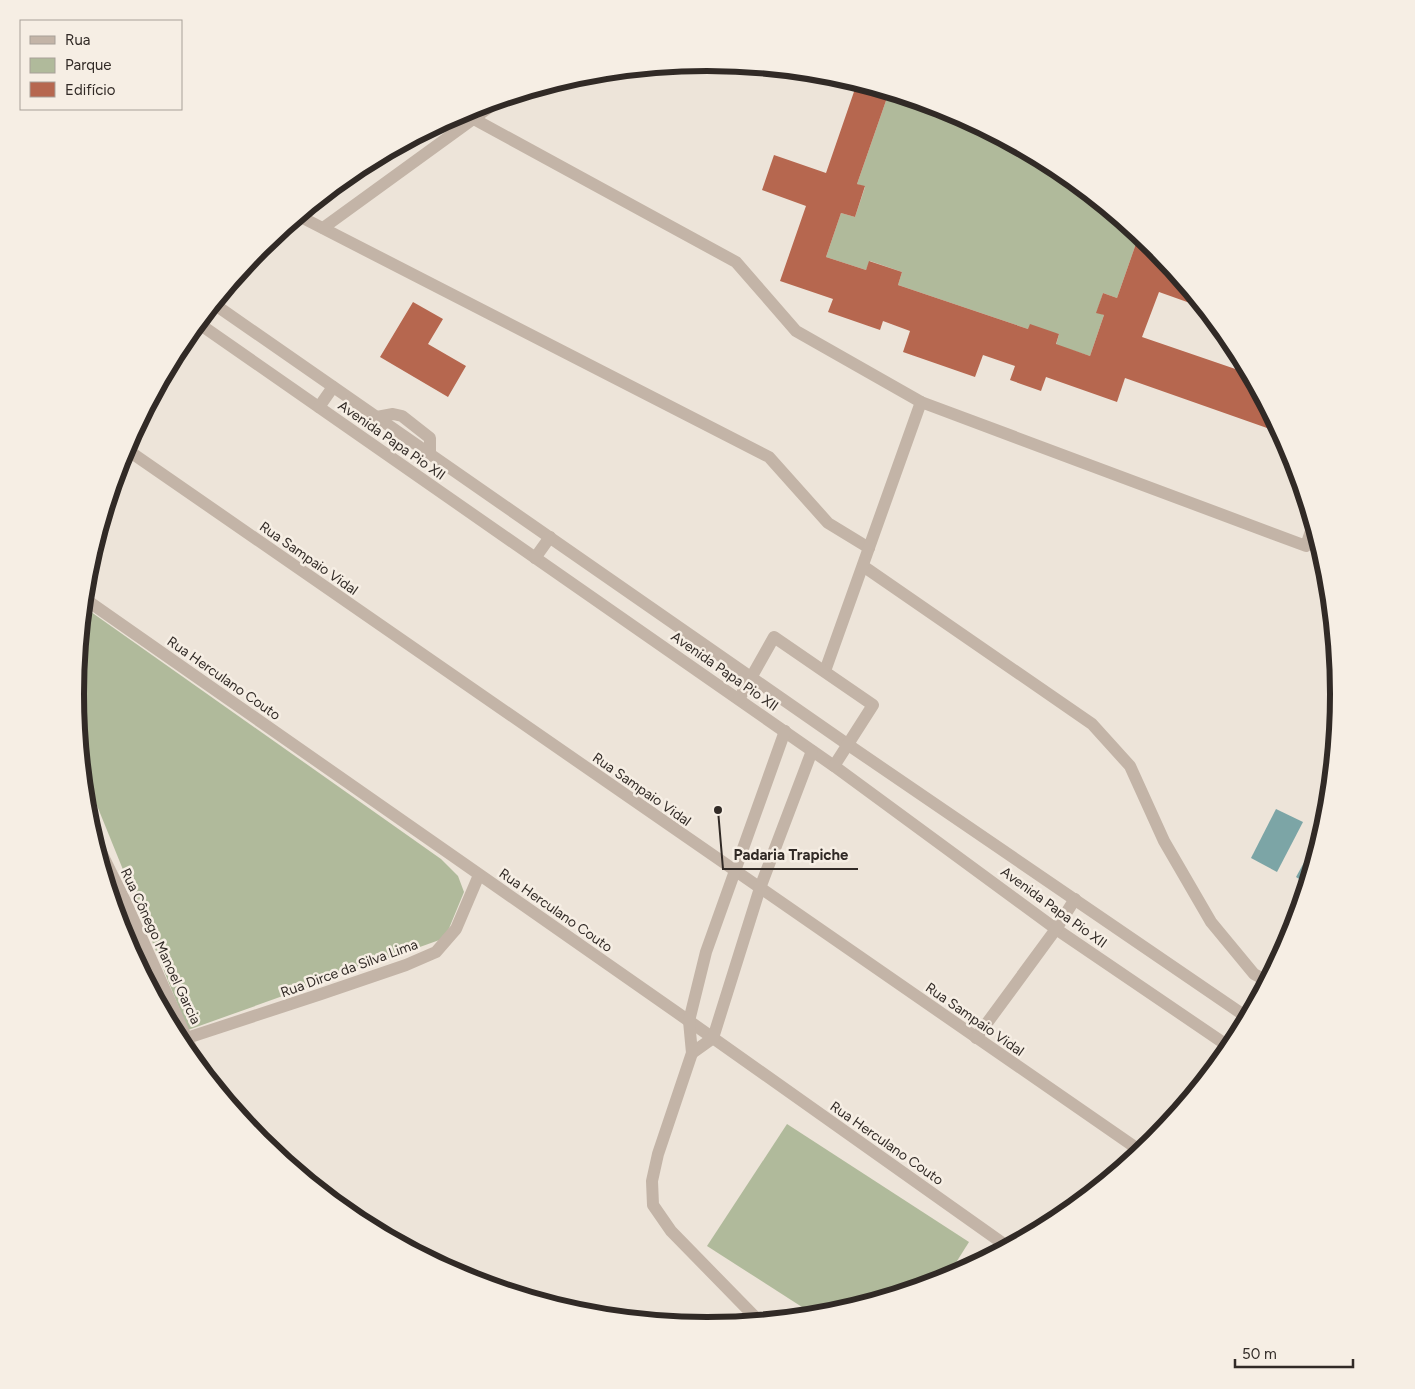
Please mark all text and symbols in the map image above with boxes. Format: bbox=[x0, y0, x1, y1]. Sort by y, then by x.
legend bbox=[20, 20, 182, 110]
text: Rua bbox=[65, 31, 90, 49]
text: Parque bbox=[65, 56, 112, 74]
text: Edifício bbox=[65, 81, 116, 99]
street label: Avenida Papa Pio XII bbox=[335, 397, 449, 484]
street label: Rua Sampaio Vidal bbox=[256, 518, 361, 599]
street label: Avenida Papa Pio XII bbox=[668, 628, 782, 715]
street label: Rua Herculano Couto bbox=[164, 633, 284, 724]
street label: Rua Sampaio Vidal bbox=[589, 749, 694, 830]
callout: Padaria Trapiche bbox=[723, 839, 858, 869]
text: Padaria Trapiche bbox=[734, 846, 849, 864]
street label: Avenida Papa Pio XII bbox=[997, 863, 1110, 952]
street label: Rua Cônego Manoel Garcia bbox=[117, 865, 204, 1027]
street label: Rua Herculano Couto bbox=[496, 865, 616, 956]
street label: Rua Dirce da Silva Lima bbox=[278, 936, 420, 1001]
street label: Rua Sampaio Vidal bbox=[922, 979, 1027, 1060]
street label: Rua Herculano Couto bbox=[827, 1098, 947, 1189]
scale bar bbox=[1235, 1336, 1352, 1368]
text: 50 m bbox=[1242, 1345, 1277, 1363]

